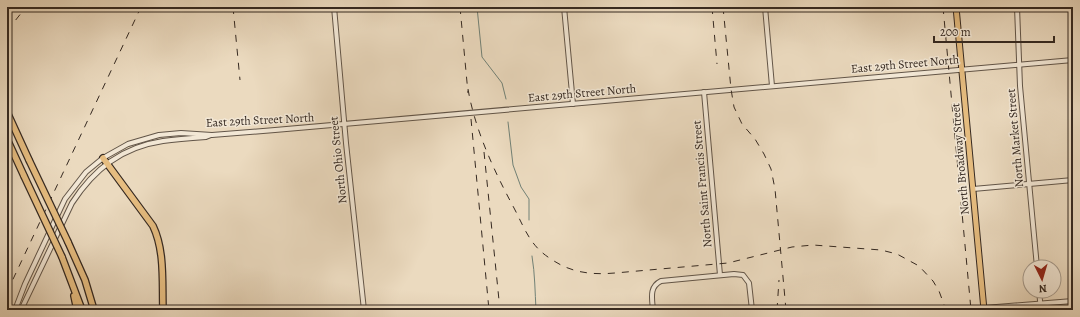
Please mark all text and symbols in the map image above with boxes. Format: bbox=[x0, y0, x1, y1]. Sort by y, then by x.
scale bar bbox=[934, 18, 1054, 44]
text: 200 m bbox=[940, 24, 971, 40]
street label: East 29th Street North bbox=[850, 51, 960, 77]
street label: East 29th Street North bbox=[527, 80, 637, 106]
street label: North Market Street bbox=[1003, 88, 1027, 188]
street label: North Broadway Street bbox=[947, 102, 973, 216]
street label: East 29th Street North bbox=[205, 109, 315, 131]
street label: North Ohio Street bbox=[325, 116, 351, 204]
street label: North Saint Francis Street bbox=[688, 120, 716, 248]
north arrow bbox=[1022, 259, 1062, 299]
text: N bbox=[1038, 281, 1047, 296]

